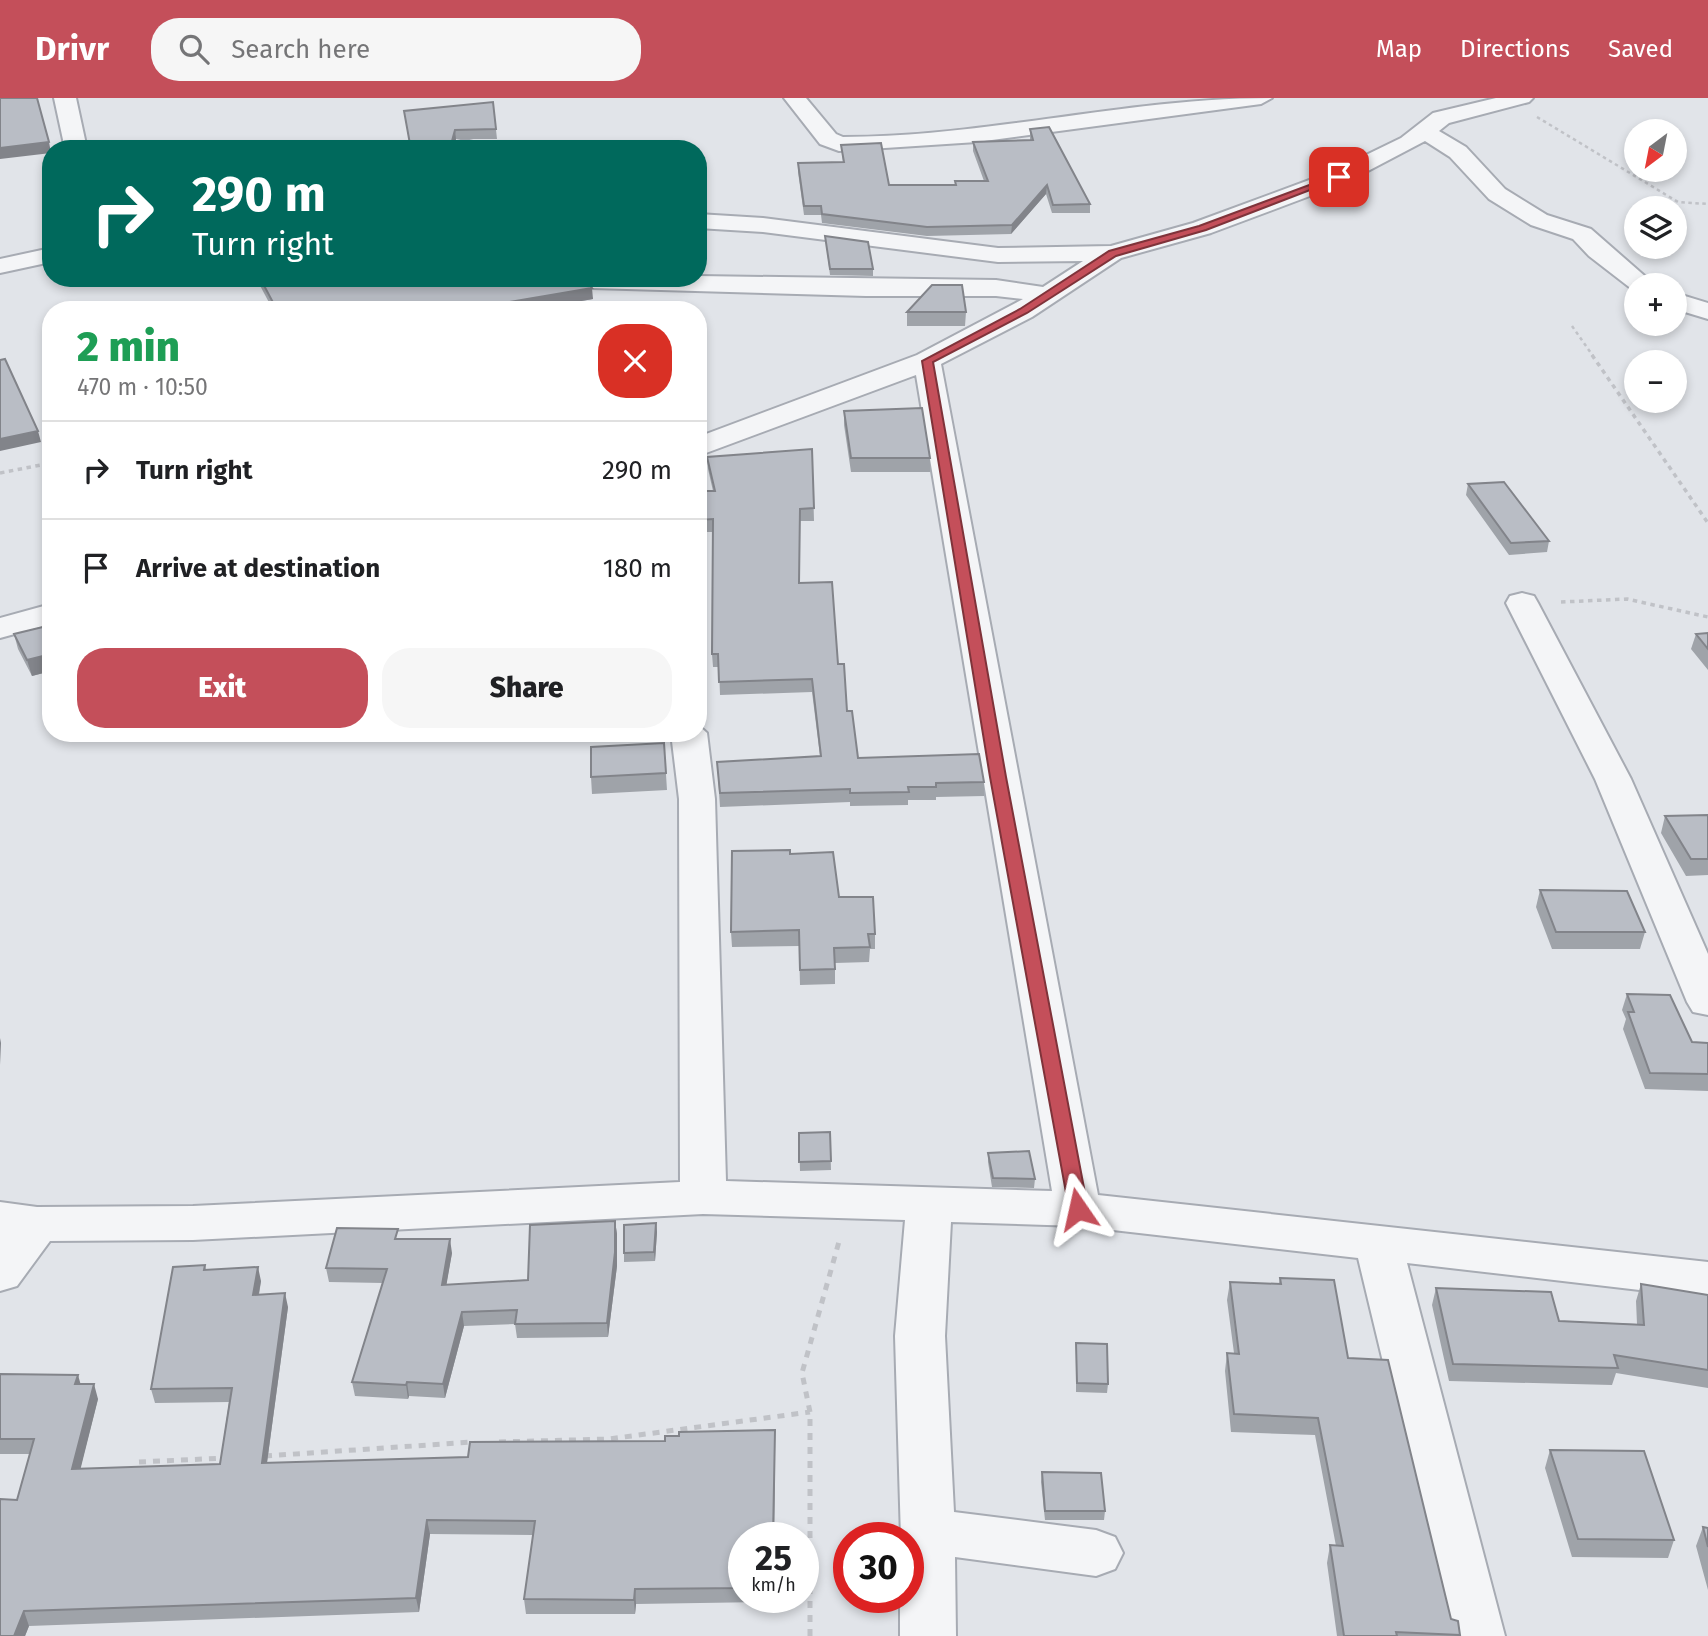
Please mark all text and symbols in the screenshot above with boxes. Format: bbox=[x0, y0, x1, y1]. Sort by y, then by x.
search box bbox=[151, 18, 641, 81]
text: Drivr bbox=[35, 29, 109, 69]
icon: search bbox=[175, 30, 213, 68]
text: Search here bbox=[231, 34, 370, 65]
text: Map bbox=[1376, 35, 1422, 63]
text: Directions bbox=[1460, 35, 1570, 63]
text: Saved bbox=[1608, 35, 1673, 63]
north arrow bbox=[1624, 119, 1687, 182]
map controls bbox=[1624, 119, 1687, 413]
pin bbox=[1309, 147, 1369, 207]
icon: arrive bbox=[1320, 158, 1358, 196]
text: 290 m bbox=[192, 165, 326, 224]
icon: right bbox=[77, 168, 168, 259]
button: layers bbox=[1624, 196, 1687, 259]
text: Turn right bbox=[192, 225, 334, 263]
button: + bbox=[1624, 273, 1687, 336]
text: 2 min bbox=[77, 322, 180, 372]
button: close bbox=[598, 324, 672, 398]
button: − bbox=[1624, 350, 1687, 413]
text: 470 m · 10:50 bbox=[77, 373, 208, 401]
icon: right bbox=[77, 451, 115, 489]
text: Turn right bbox=[136, 455, 253, 486]
text: 290 m bbox=[602, 455, 672, 486]
icon: arrive bbox=[77, 549, 115, 587]
text: Arrive at destination bbox=[136, 553, 380, 584]
text: 180 m bbox=[603, 553, 672, 584]
button: Exit bbox=[77, 648, 368, 728]
button: Share bbox=[382, 648, 672, 728]
position arrow bbox=[1041, 1172, 1115, 1246]
speed limit sign: 30 bbox=[833, 1522, 924, 1613]
text: 25 bbox=[755, 1537, 792, 1579]
text: km/h bbox=[751, 1574, 796, 1596]

